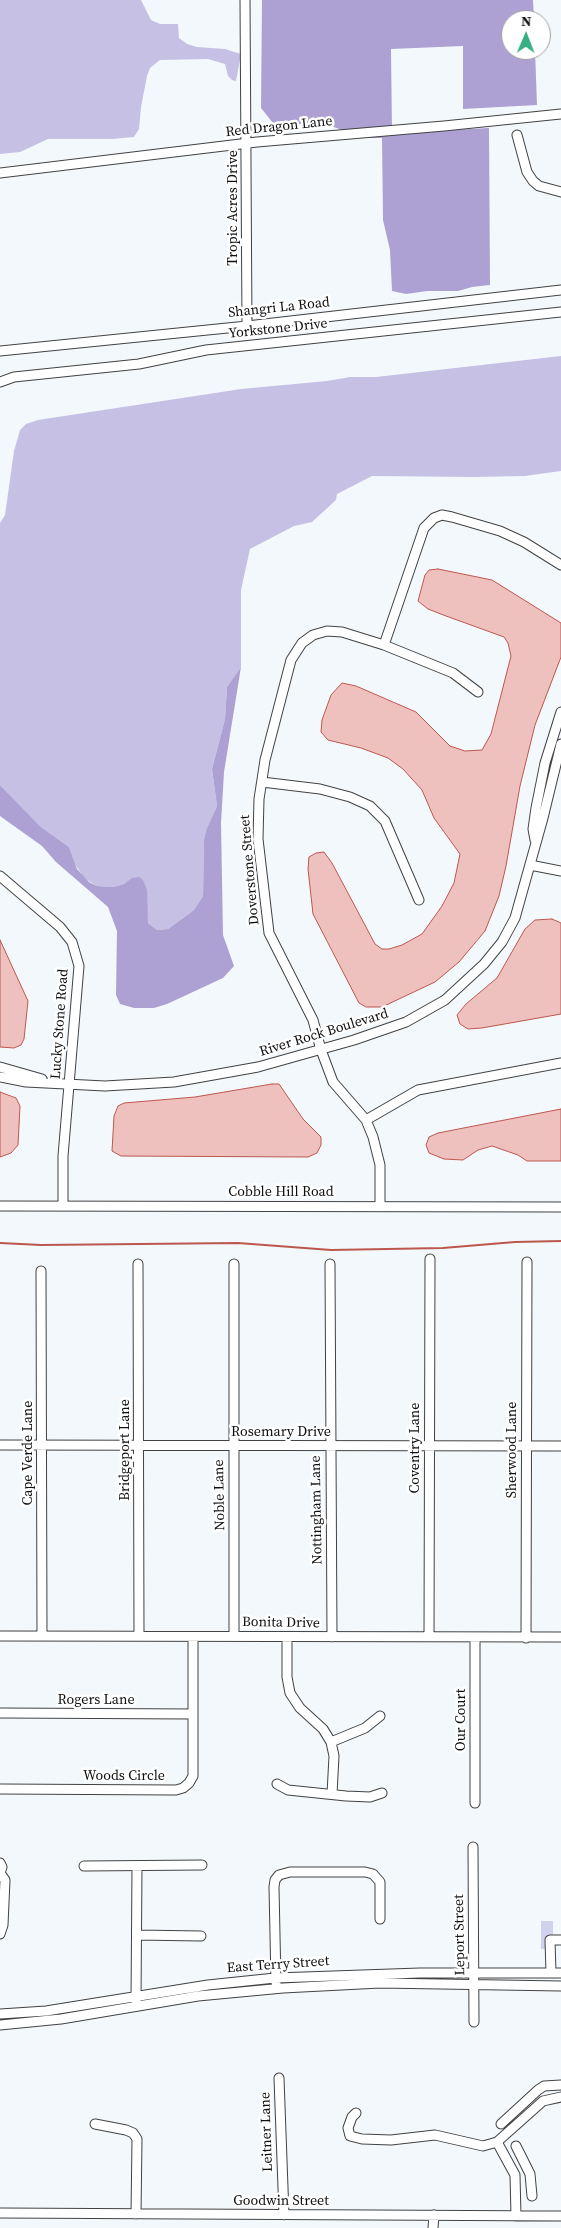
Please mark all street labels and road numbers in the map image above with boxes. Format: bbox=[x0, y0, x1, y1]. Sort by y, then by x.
street label: Red Dragon Lane bbox=[225, 113, 333, 141]
street label: Tropic Acres Drive bbox=[225, 150, 241, 266]
street label: Shangri La Road bbox=[227, 294, 331, 322]
street label: Yorkstone Drive bbox=[228, 315, 328, 343]
street label: Doverstone Street bbox=[237, 814, 263, 926]
street label: Lucky Stone Road bbox=[48, 968, 72, 1080]
street label: River Rock Boulevard bbox=[258, 1005, 390, 1061]
street label: Cobble Hill Road bbox=[228, 1184, 334, 1200]
street label: Bridgeport Lane bbox=[117, 1399, 133, 1501]
street label: Cape Verde Lane bbox=[20, 1401, 36, 1505]
street label: Sherwood Lane bbox=[504, 1402, 520, 1498]
street label: Coventry Lane bbox=[407, 1403, 423, 1493]
street label: Rosemary Drive bbox=[231, 1424, 331, 1440]
street label: Nottingham Lane bbox=[308, 1455, 326, 1565]
street label: Noble Lane bbox=[211, 1459, 229, 1531]
street label: Bonita Drive bbox=[242, 1614, 320, 1632]
street label: Our Court bbox=[453, 1689, 469, 1751]
street label: Rogers Lane bbox=[57, 1692, 135, 1708]
street label: Woods Circle bbox=[83, 1768, 165, 1784]
street label: Leport Street bbox=[451, 1894, 469, 1976]
street label: East Terry Street bbox=[226, 1953, 330, 1977]
street label: Leitner Lane bbox=[257, 2092, 277, 2172]
street label: Goodwin Street bbox=[233, 2193, 329, 2209]

